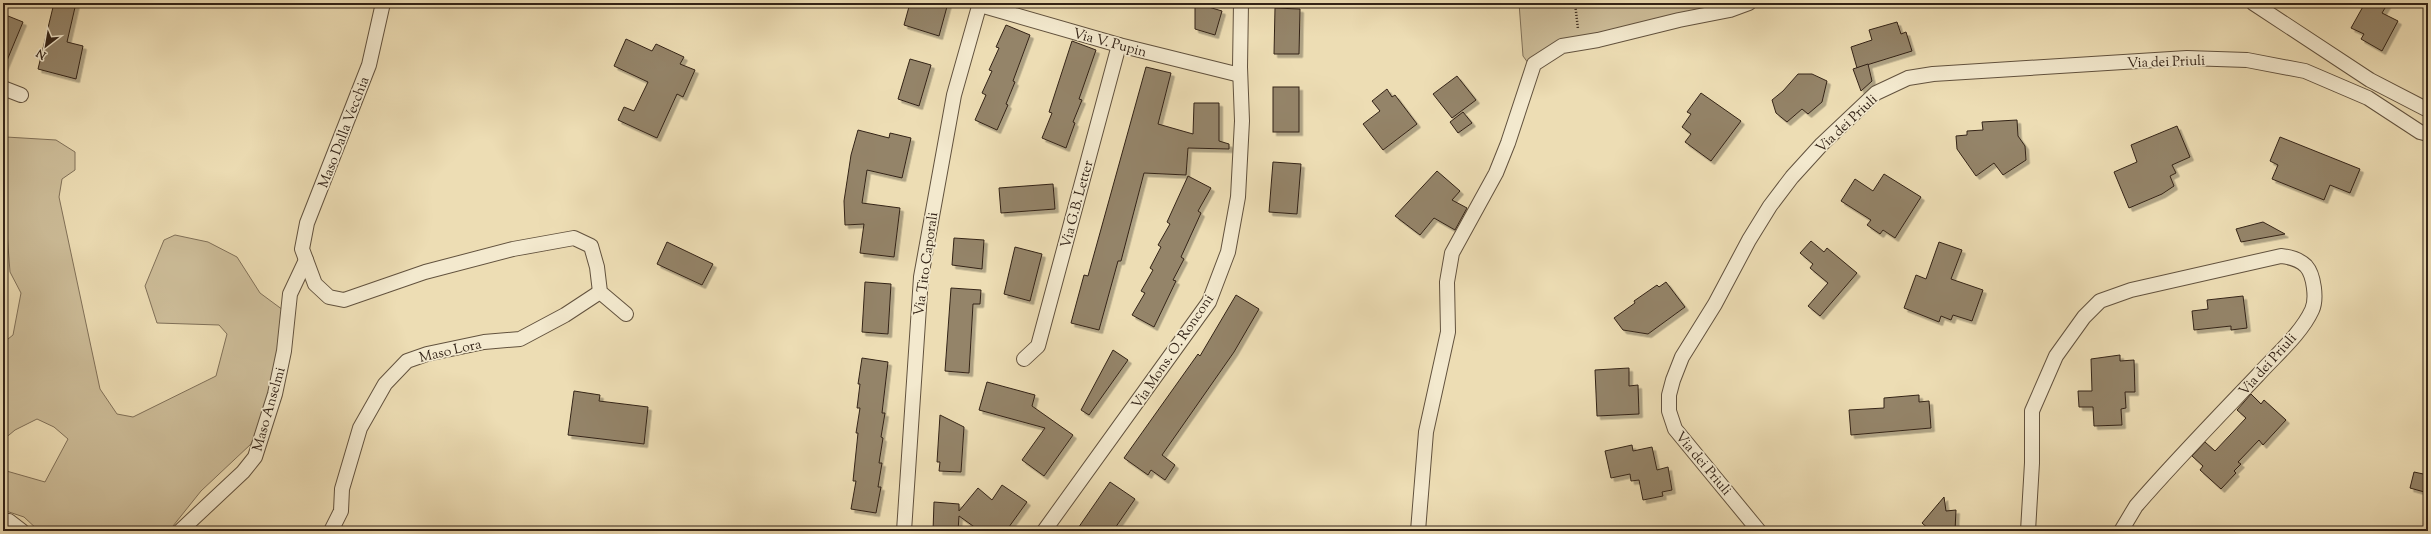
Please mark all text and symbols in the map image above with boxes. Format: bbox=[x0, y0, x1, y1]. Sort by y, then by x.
street label: Via V. Pupin bbox=[1070, 24, 1149, 63]
north arrow bbox=[26, 26, 66, 66]
text: N bbox=[33, 44, 50, 63]
street label: Via dei Priuli bbox=[2127, 52, 2205, 74]
street label: Maso Dalla Vecchia bbox=[314, 74, 376, 191]
street label: Via dei Priuli bbox=[1812, 91, 1883, 158]
street label: Via G.B. Letter bbox=[1057, 158, 1099, 251]
street label: Via Tito Caporali bbox=[910, 211, 944, 318]
street label: Via Mons. O. Ronconi bbox=[1128, 291, 1219, 413]
street label: Via dei Priuli bbox=[2235, 330, 2302, 401]
street label: Maso Lora bbox=[417, 335, 484, 369]
street label: Maso Anselmi bbox=[248, 365, 291, 454]
street label: Via dei Priuli bbox=[1670, 428, 1735, 501]

